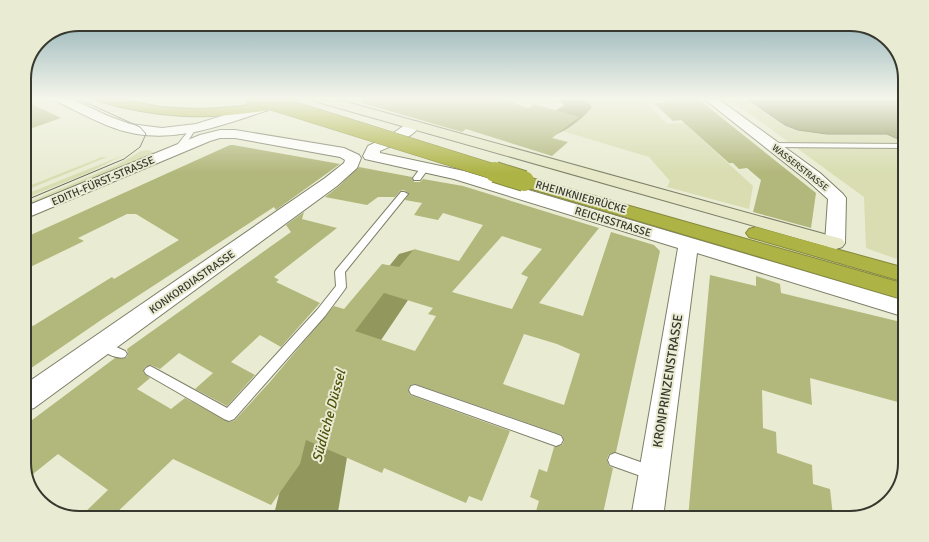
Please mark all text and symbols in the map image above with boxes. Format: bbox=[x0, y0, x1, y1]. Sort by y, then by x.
street label: WASSERSTRASSE bbox=[770, 143, 830, 193]
street label: EDITH-FÜRST-STRASSE bbox=[49, 153, 156, 209]
street label: RHEINKNIEBRÜCKE bbox=[534, 177, 628, 216]
street label: REICHSSTRASSE bbox=[573, 204, 653, 240]
street label: KONKORDIASTRASSE bbox=[147, 248, 237, 316]
street label: KRONPRINZENSTRASSE bbox=[650, 313, 686, 449]
water label: Südliche Düssel bbox=[308, 367, 350, 464]

